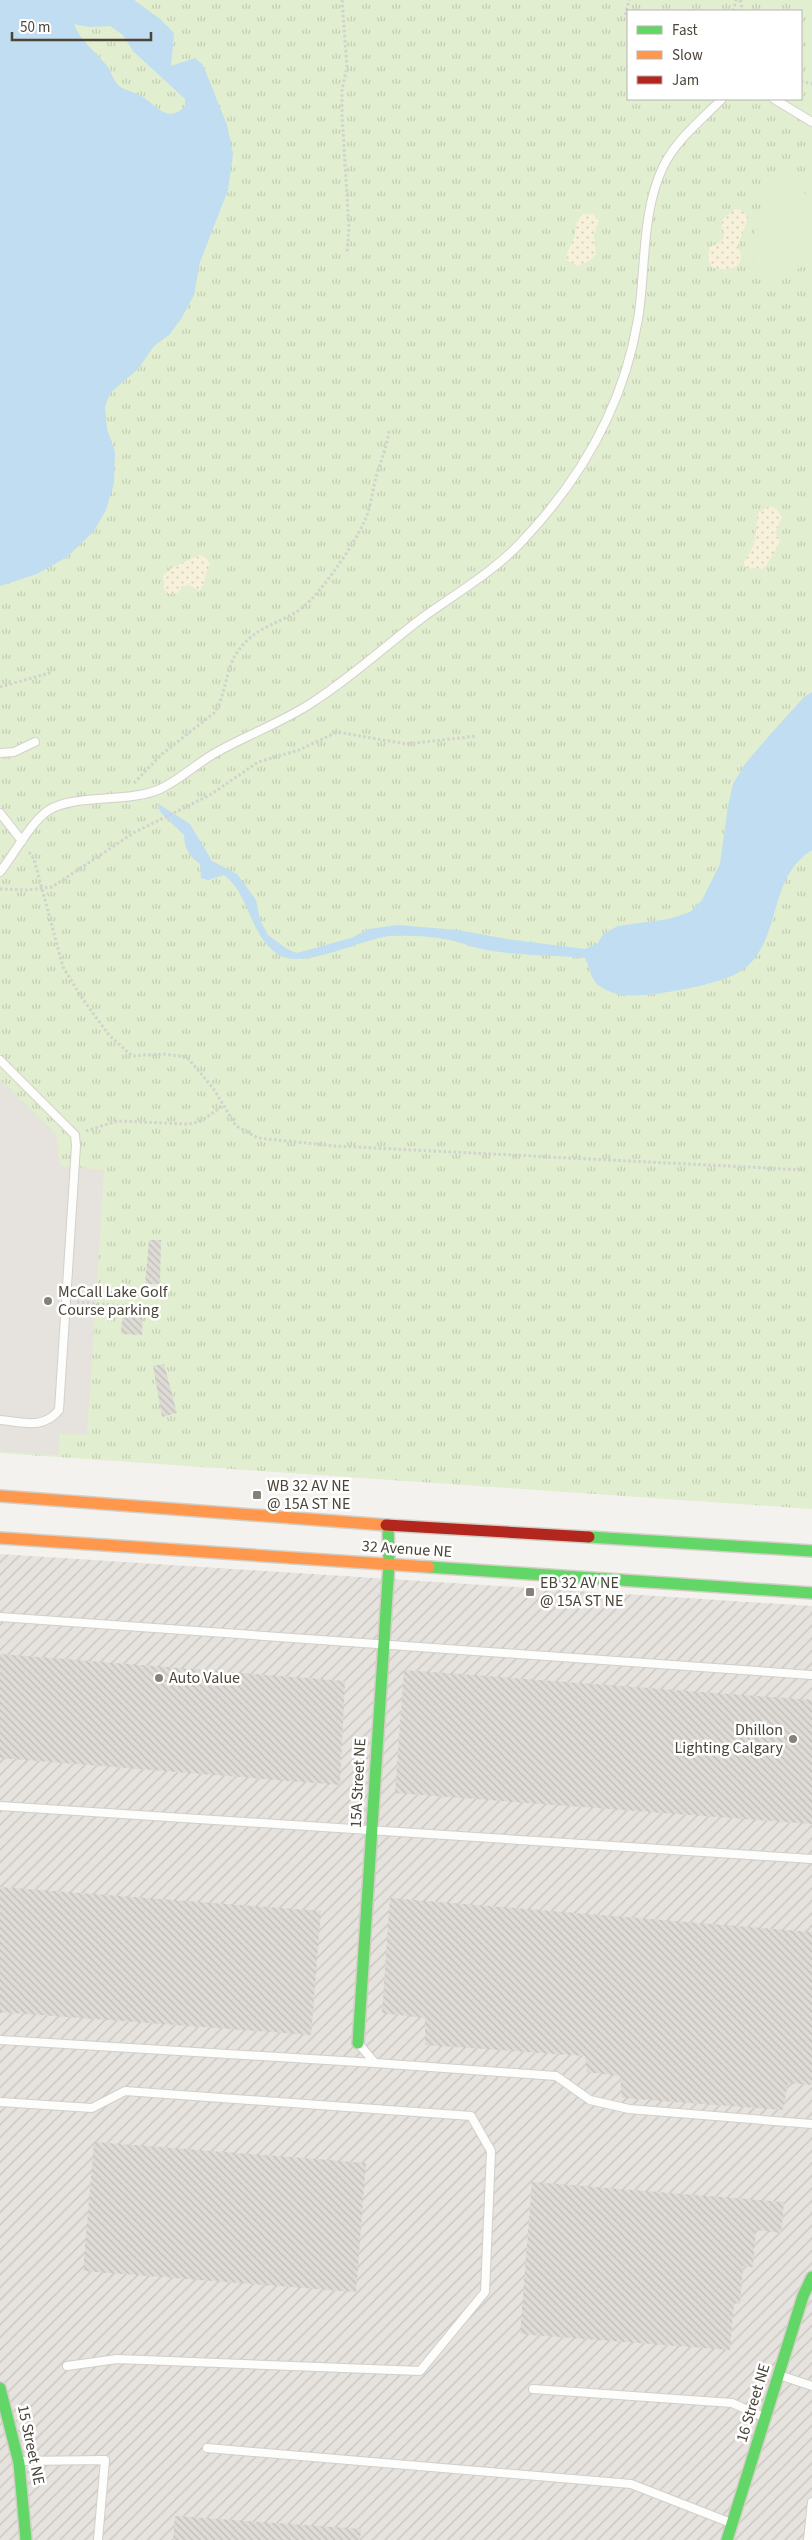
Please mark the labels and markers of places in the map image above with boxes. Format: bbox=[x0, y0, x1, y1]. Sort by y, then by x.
place label: McCall Lake Golf Course parking bbox=[58, 1281, 169, 1321]
marker: McCall Lake Golf Course parking bbox=[42, 1295, 54, 1307]
place label: WB 32 AV NE @ 15A ST NE bbox=[267, 1475, 350, 1515]
marker: WB 32 AV NE @ 15A ST NE bbox=[251, 1489, 263, 1501]
place label: EB 32 AV NE @ 15A ST NE bbox=[540, 1572, 623, 1612]
marker: EB 32 AV NE @ 15A ST NE bbox=[524, 1586, 536, 1598]
place label: Auto Value bbox=[169, 1667, 240, 1689]
marker: Auto Value bbox=[153, 1672, 165, 1684]
place label: Dhillon Lighting Calgary bbox=[675, 1719, 784, 1759]
marker: Dhillon Lighting Calgary bbox=[787, 1733, 799, 1745]

